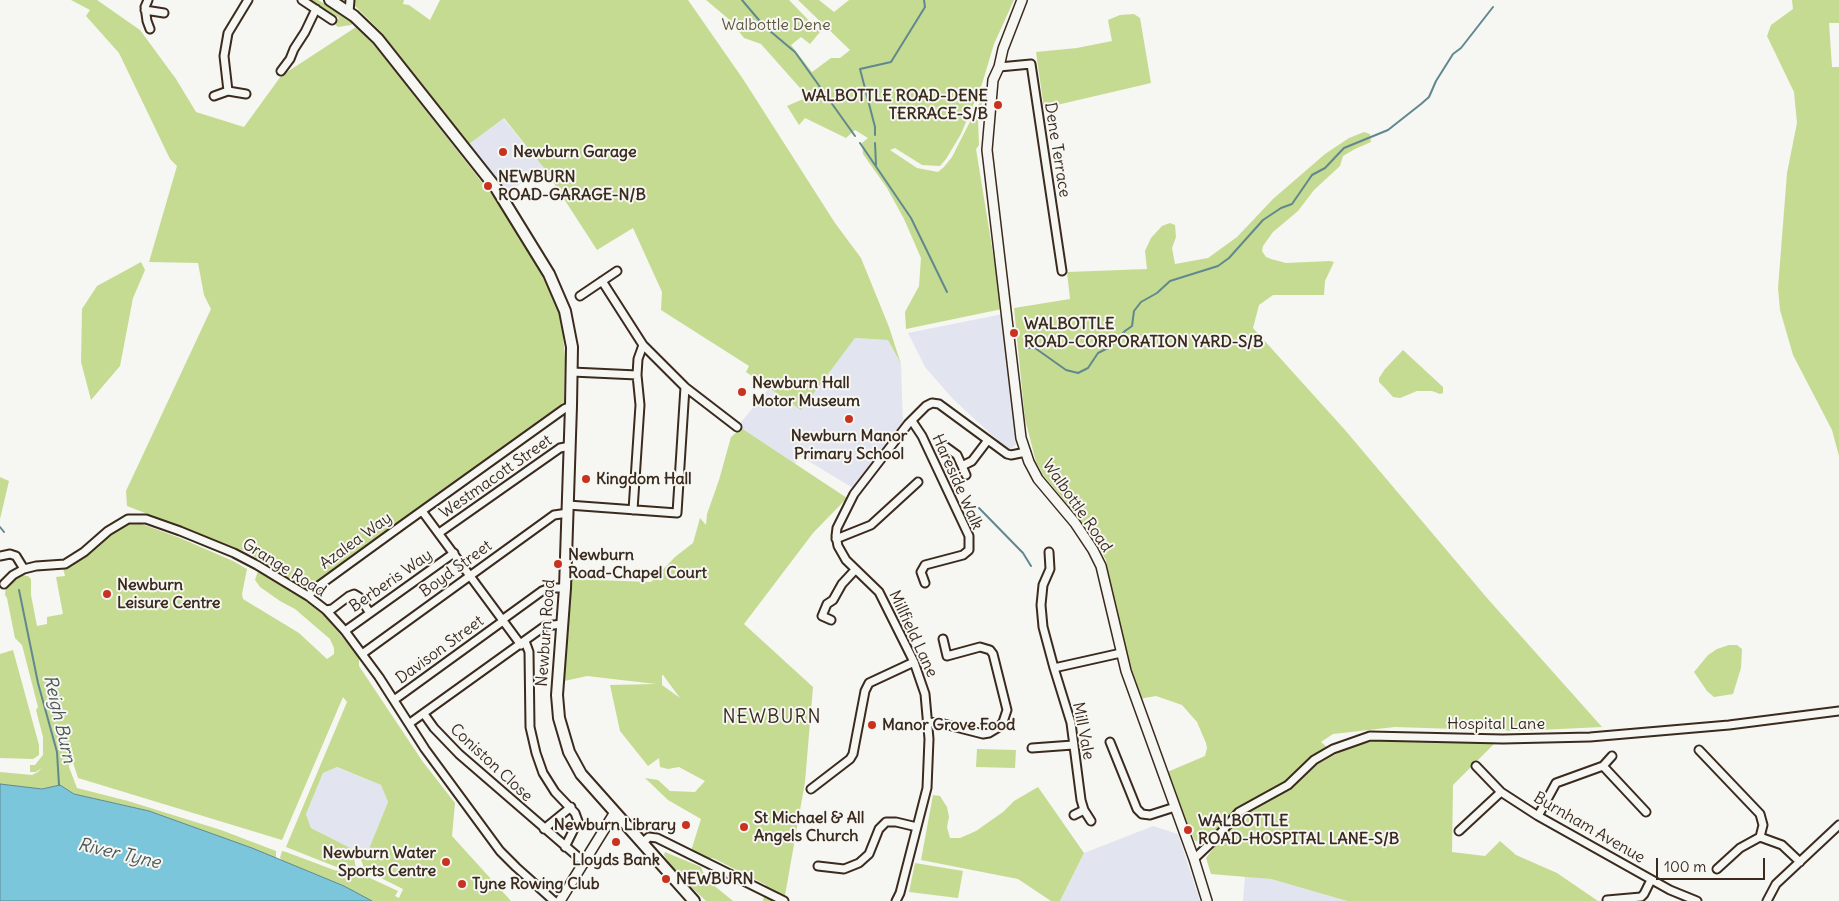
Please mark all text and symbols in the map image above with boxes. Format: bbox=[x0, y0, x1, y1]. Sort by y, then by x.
park label: Walbottle Dene bbox=[721, 15, 831, 35]
place label: WALBOTTLE ROAD-DENE TERRACE-S/B bbox=[802, 86, 988, 124]
marker: WALBOTTLE ROAD-DENE TERRACE-S/B bbox=[992, 99, 1004, 111]
street label: Dene Terrace bbox=[1040, 101, 1074, 199]
place label: Newburn Garage bbox=[513, 142, 637, 162]
marker: Newburn Garage bbox=[497, 146, 509, 158]
place label: NEWBURN ROAD-GARAGE-N/B bbox=[498, 167, 646, 205]
marker: NEWBURN ROAD-GARAGE-N/B bbox=[482, 180, 494, 192]
place label: WALBOTTLE ROAD-CORPORATION YARD-S/B bbox=[1024, 314, 1263, 352]
marker: WALBOTTLE ROAD-CORPORATION YARD-S/B bbox=[1008, 327, 1020, 339]
place label: Newburn Hall Motor Museum bbox=[752, 373, 860, 411]
marker: Newburn Hall Motor Museum bbox=[736, 386, 748, 398]
marker: Newburn Manor Primary School bbox=[843, 413, 855, 425]
place label: Newburn Manor Primary School bbox=[791, 426, 907, 464]
street label: Westmacott Street bbox=[436, 431, 556, 523]
street label: Hareside Walk bbox=[927, 431, 987, 533]
street label: Walbottle Road bbox=[1038, 456, 1116, 556]
place label: Kingdom Hall bbox=[596, 469, 692, 489]
marker: Kingdom Hall bbox=[580, 473, 592, 485]
street label: Azalea Way bbox=[316, 508, 396, 574]
street label: Grange Road bbox=[239, 535, 329, 601]
street label: Boyd Street bbox=[416, 536, 496, 602]
street label: Berberis Way bbox=[346, 545, 436, 617]
place label: Newburn Road-Chapel Court bbox=[568, 545, 707, 583]
marker: Newburn Road-Chapel Court bbox=[552, 558, 564, 570]
place label: Newburn Leisure Centre bbox=[117, 575, 220, 613]
street label: Newburn Road bbox=[533, 579, 559, 687]
marker: Newburn Leisure Centre bbox=[101, 588, 113, 600]
street label: Millfield Lane bbox=[885, 588, 941, 680]
street label: Davison Street bbox=[392, 612, 488, 688]
water label: Reigh Burn bbox=[38, 673, 80, 765]
street label: Mill Vale bbox=[1068, 701, 1098, 761]
district label: NEWBURN bbox=[722, 707, 822, 729]
street label: Hospital Lane bbox=[1447, 714, 1545, 734]
place label: Manor Grove Food bbox=[882, 715, 1015, 735]
marker: Manor Grove Food bbox=[866, 719, 878, 731]
street label: Coniston Close bbox=[446, 720, 536, 806]
street label: Burnham Avenue bbox=[1530, 788, 1648, 868]
place label: St Michael & All Angels Church bbox=[754, 808, 864, 846]
place label: WALBOTTLE ROAD-HOSPITAL LANE-S/B bbox=[1198, 811, 1399, 849]
place label: Newburn Library bbox=[554, 815, 676, 835]
marker: Newburn Library bbox=[680, 819, 692, 831]
marker: St Michael & All Angels Church bbox=[738, 821, 750, 833]
marker: WALBOTTLE ROAD-HOSPITAL LANE-S/B bbox=[1182, 824, 1194, 836]
water label: River Tyne bbox=[76, 834, 162, 874]
marker: Lloyds Bank bbox=[610, 836, 622, 848]
place label: Newburn Water Sports Centre bbox=[323, 843, 436, 881]
scale bar bbox=[1659, 848, 1768, 880]
place label: Lloyds Bank bbox=[572, 850, 660, 870]
marker: Newburn Water Sports Centre bbox=[440, 856, 452, 868]
text: 100 m bbox=[1664, 857, 1706, 876]
place label: NEWBURN bbox=[676, 869, 754, 889]
marker: NEWBURN bbox=[660, 873, 672, 885]
place label: Tyne Rowing Club bbox=[472, 874, 600, 894]
marker: Tyne Rowing Club bbox=[456, 878, 468, 890]

